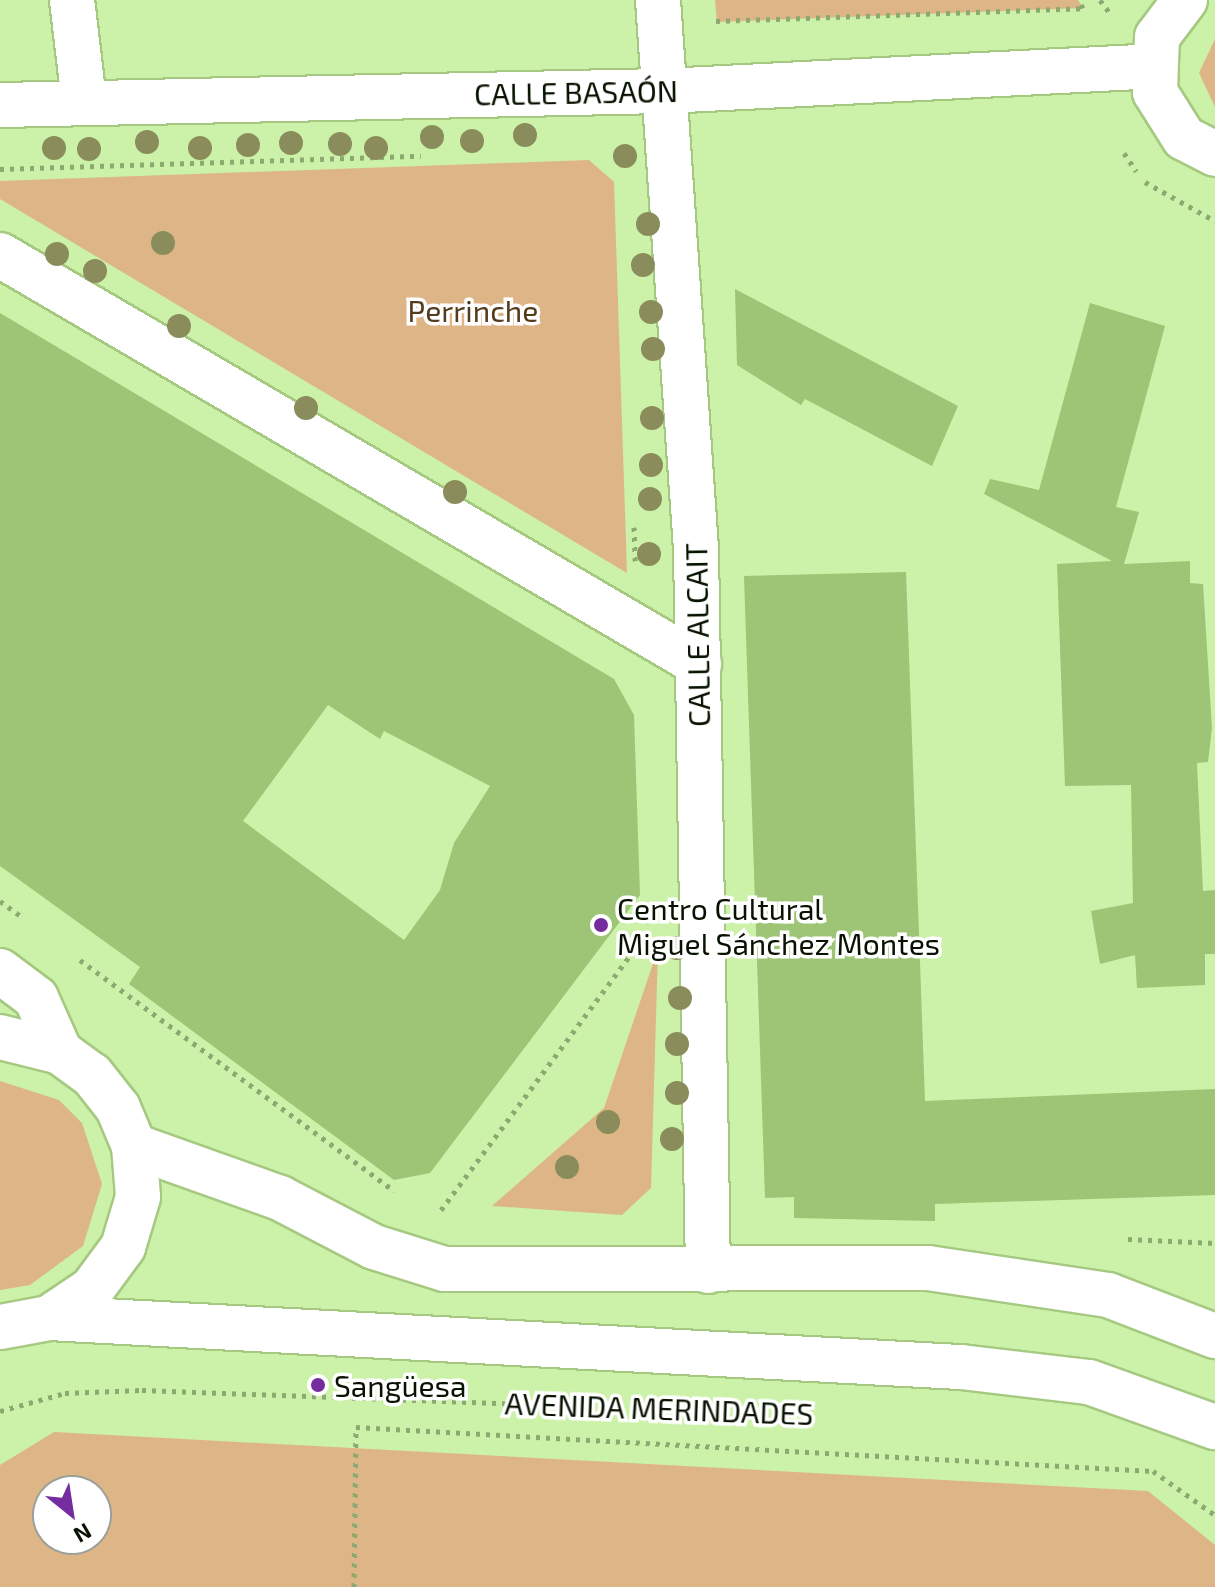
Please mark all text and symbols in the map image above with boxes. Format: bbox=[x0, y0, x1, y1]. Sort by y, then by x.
street label: CALLE BASAÓN bbox=[474, 72, 678, 112]
park label: Perrinche bbox=[408, 292, 538, 328]
street label: CALLE ALCAIT bbox=[677, 542, 717, 728]
place label: Centro Cultural Miguel Sánchez Montes bbox=[617, 890, 941, 960]
marker: Centro Cultural Miguel Sánchez Montes bbox=[592, 916, 610, 934]
place label: Sangüesa bbox=[334, 1367, 466, 1403]
marker: Sangüesa bbox=[309, 1376, 327, 1394]
street label: AVENIDA MERINDADES bbox=[504, 1385, 814, 1431]
north arrow bbox=[32, 1475, 112, 1555]
text: N bbox=[70, 1519, 96, 1549]

